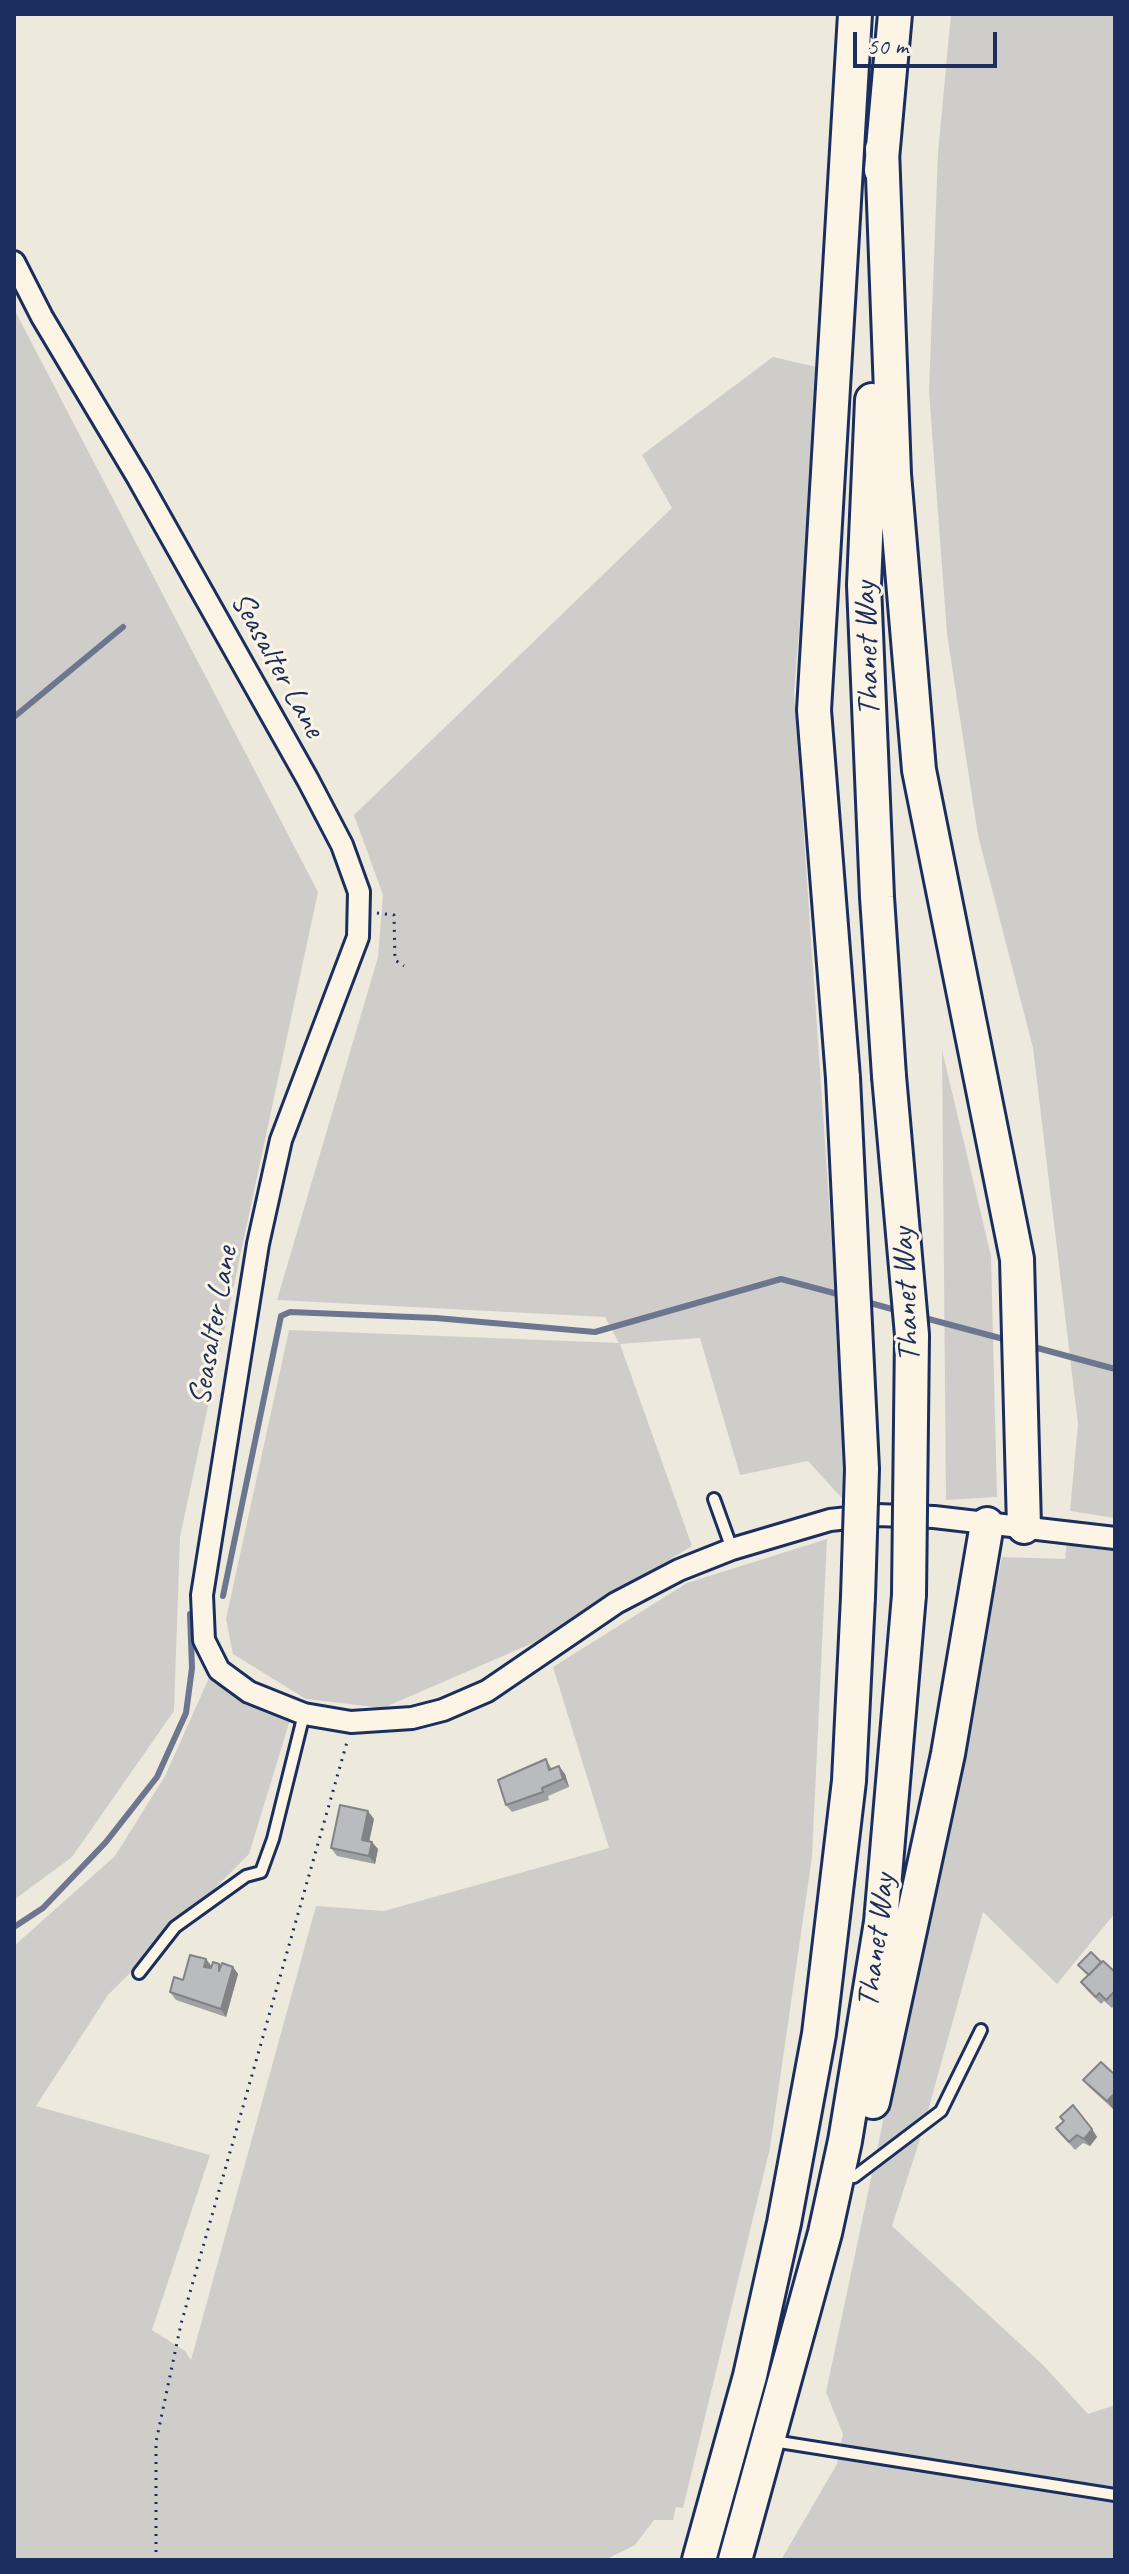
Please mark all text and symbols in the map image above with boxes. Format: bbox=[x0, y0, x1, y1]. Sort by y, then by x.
scale bar bbox=[857, 16, 1001, 66]
text: 50 m bbox=[867, 31, 908, 61]
street label: Thanet Way bbox=[846, 581, 890, 717]
street label: Seasalter Lane bbox=[221, 586, 333, 744]
street label: Thanet Way bbox=[884, 1227, 930, 1363]
street label: Seasalter Lane bbox=[181, 1244, 247, 1408]
street label: Thanet Way bbox=[850, 1872, 904, 2010]

